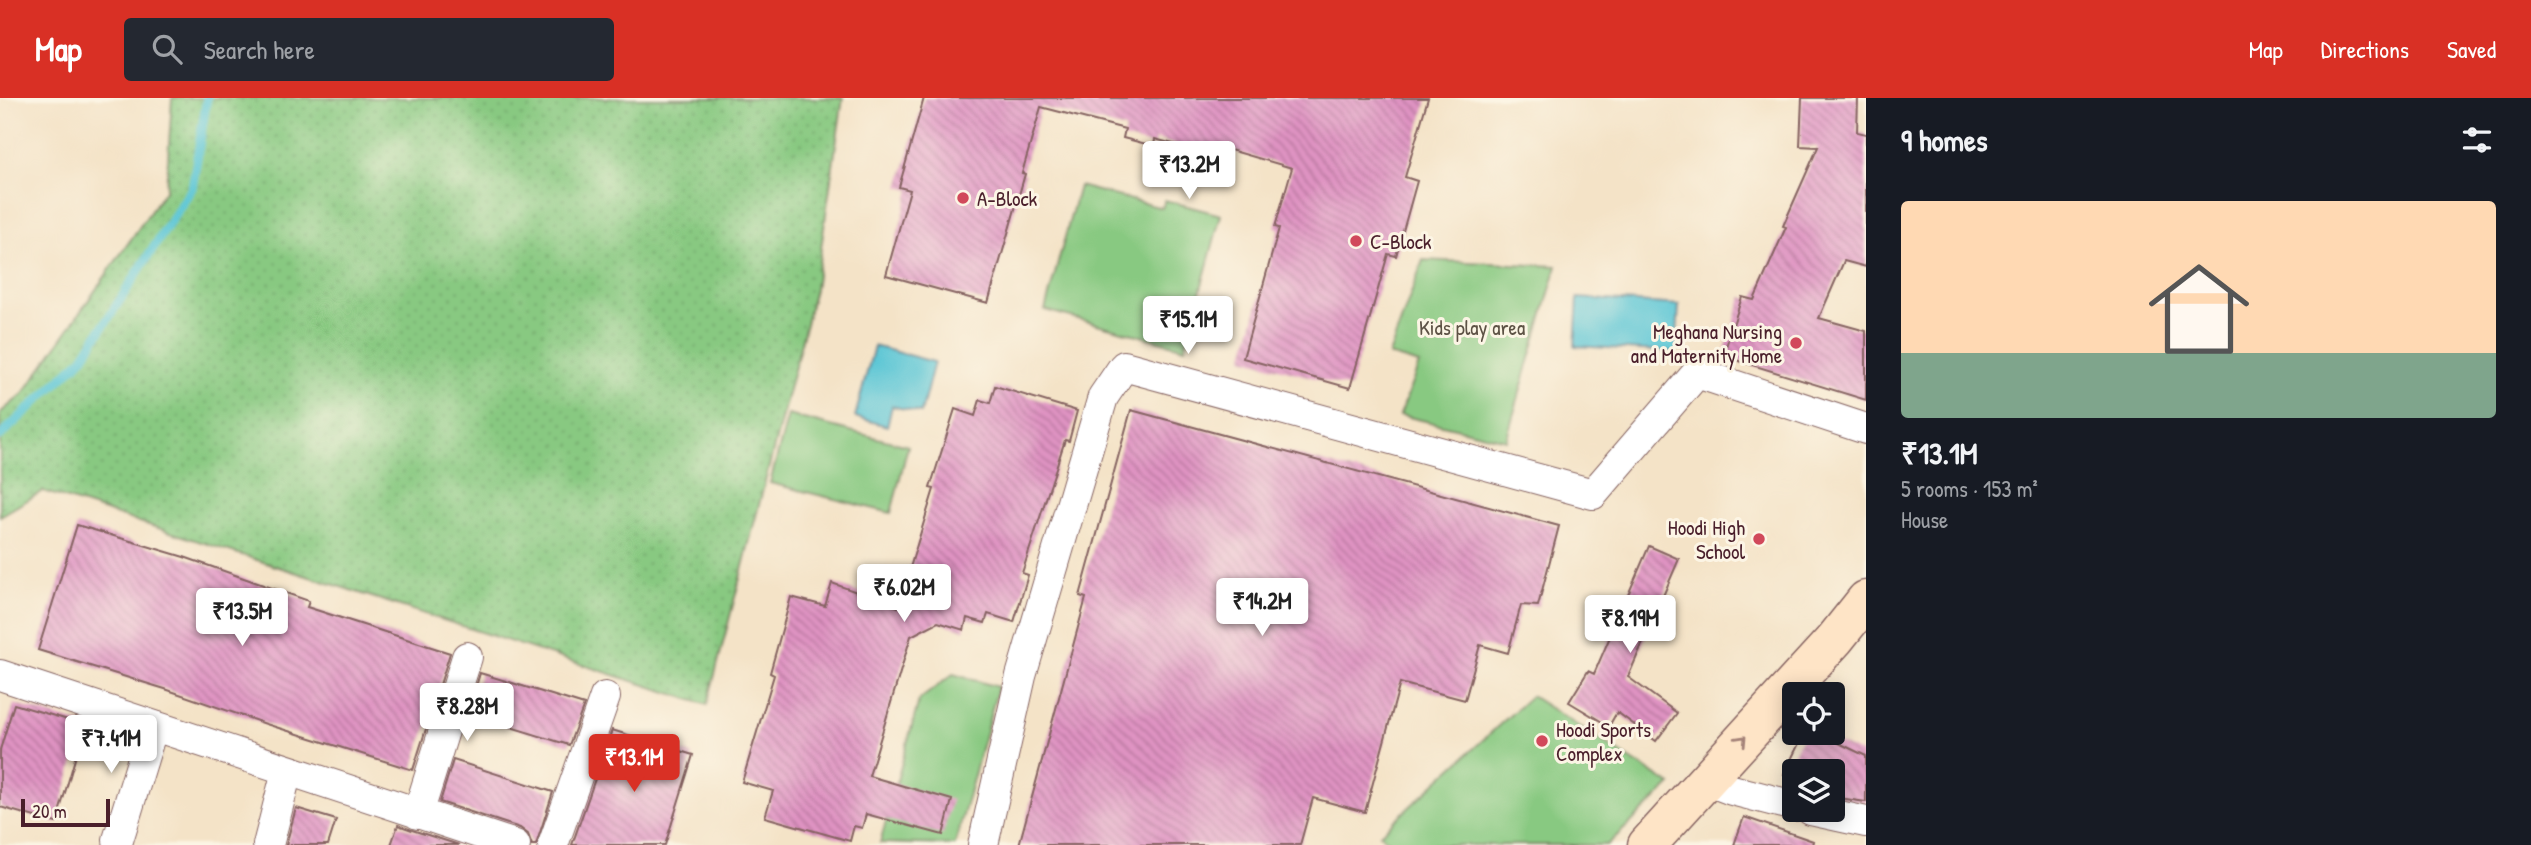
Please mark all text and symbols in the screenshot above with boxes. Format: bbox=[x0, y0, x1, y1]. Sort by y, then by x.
search box bbox=[124, 18, 614, 81]
text: Map bbox=[35, 27, 82, 71]
icon: search bbox=[148, 30, 186, 68]
text: Search here bbox=[204, 32, 315, 67]
text: Map bbox=[2249, 33, 2283, 65]
text: Directions bbox=[2321, 33, 2409, 65]
text: Saved bbox=[2447, 33, 2496, 65]
text: 9 homes bbox=[1901, 120, 1988, 160]
icon: filters bbox=[2458, 121, 2496, 159]
pin: ₹13.2M bbox=[1132, 141, 1246, 201]
text: ₹13.2M bbox=[1158, 148, 1220, 179]
place label: A-Block bbox=[977, 184, 1038, 213]
marker: A-Block bbox=[955, 190, 971, 206]
place label: C-Block bbox=[1370, 227, 1432, 256]
marker: C-Block bbox=[1348, 233, 1364, 249]
icon: home bbox=[2136, 246, 2262, 372]
pin: ₹15.1M bbox=[1131, 296, 1245, 356]
text: ₹15.1M bbox=[1159, 303, 1217, 334]
park label: Kids play area bbox=[1419, 313, 1525, 342]
place label: Meghana Nursing and Maternity Home bbox=[1631, 317, 1782, 370]
marker: Meghana Nursing and Maternity Home bbox=[1788, 335, 1804, 351]
text: ₹13.1M bbox=[1901, 433, 1978, 473]
text: 5 rooms · 153 m² bbox=[1901, 473, 2038, 504]
text: House bbox=[1901, 504, 1948, 535]
place label: Hoodi High School bbox=[1668, 513, 1745, 566]
marker: Hoodi High School bbox=[1751, 531, 1767, 547]
pin: ₹6.02M bbox=[847, 564, 961, 624]
text: ₹6.02M bbox=[873, 571, 935, 602]
pin: ₹14.2M bbox=[1205, 578, 1319, 638]
text: ₹14.2M bbox=[1232, 585, 1292, 616]
pin: ₹13.5M bbox=[185, 588, 299, 648]
text: ₹13.5M bbox=[212, 595, 272, 626]
pin: ₹8.19M bbox=[1573, 596, 1687, 655]
text: ₹8.19M bbox=[1601, 602, 1659, 633]
map controls bbox=[1782, 682, 1845, 822]
button: locate bbox=[1782, 682, 1845, 745]
pin: ₹8.28M bbox=[410, 684, 524, 743]
text: ₹8.28M bbox=[436, 690, 498, 721]
place label: Hoodi Sports Complex bbox=[1556, 715, 1651, 768]
pin: ₹7.41M bbox=[54, 716, 168, 775]
text: ₹7.41M bbox=[81, 722, 141, 753]
marker: Hoodi Sports Complex bbox=[1534, 733, 1550, 749]
pin: ₹13.1M bbox=[577, 734, 691, 794]
one-way arrow bbox=[1734, 735, 1747, 748]
text: ₹13.1M bbox=[605, 741, 663, 772]
button: layers bbox=[1782, 759, 1845, 822]
scale bar bbox=[21, 796, 110, 828]
text: 20 m bbox=[32, 798, 67, 824]

